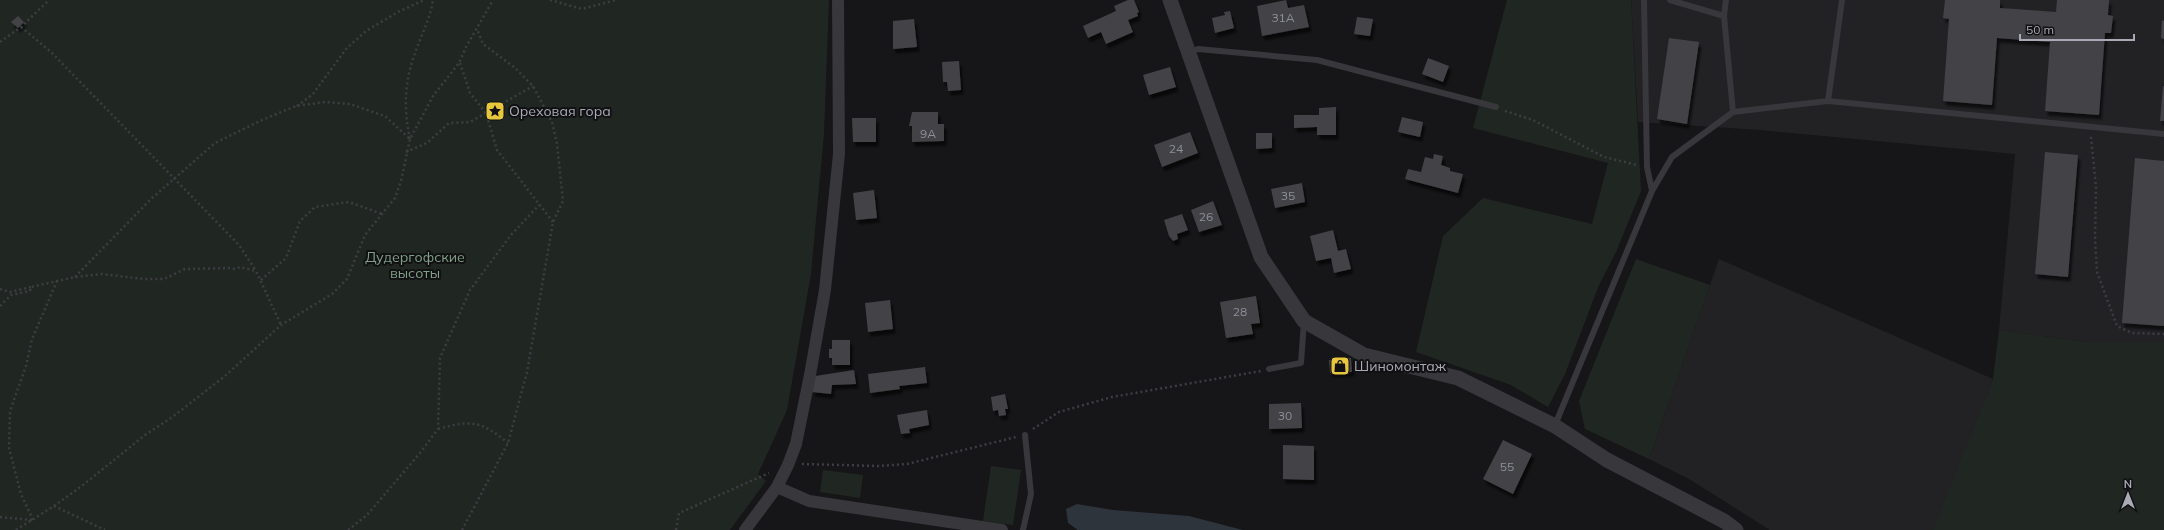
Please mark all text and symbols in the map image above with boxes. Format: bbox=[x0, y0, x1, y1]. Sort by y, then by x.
house number: 31А bbox=[1271, 10, 1295, 25]
scale bar bbox=[2020, 16, 2134, 42]
text: 50 m bbox=[2026, 22, 2054, 37]
place icon: Ореховая гора bbox=[484, 100, 506, 122]
place label: Ореховая гора bbox=[509, 102, 611, 120]
house number: 9А bbox=[920, 126, 936, 141]
house number: 24 bbox=[1169, 141, 1183, 156]
house number: 35 bbox=[1281, 188, 1295, 203]
house number: 26 bbox=[1199, 209, 1213, 224]
park label: Дудергофские высоты bbox=[365, 248, 465, 282]
house number: 28 bbox=[1233, 304, 1247, 319]
shop icon: Шиномонтаж bbox=[1329, 355, 1351, 377]
place label: Шиномонтаж bbox=[1354, 357, 1447, 375]
house number: 30 bbox=[1278, 408, 1292, 423]
house number: 55 bbox=[1500, 459, 1514, 474]
north arrow bbox=[2108, 474, 2148, 514]
text: N bbox=[2124, 477, 2132, 491]

